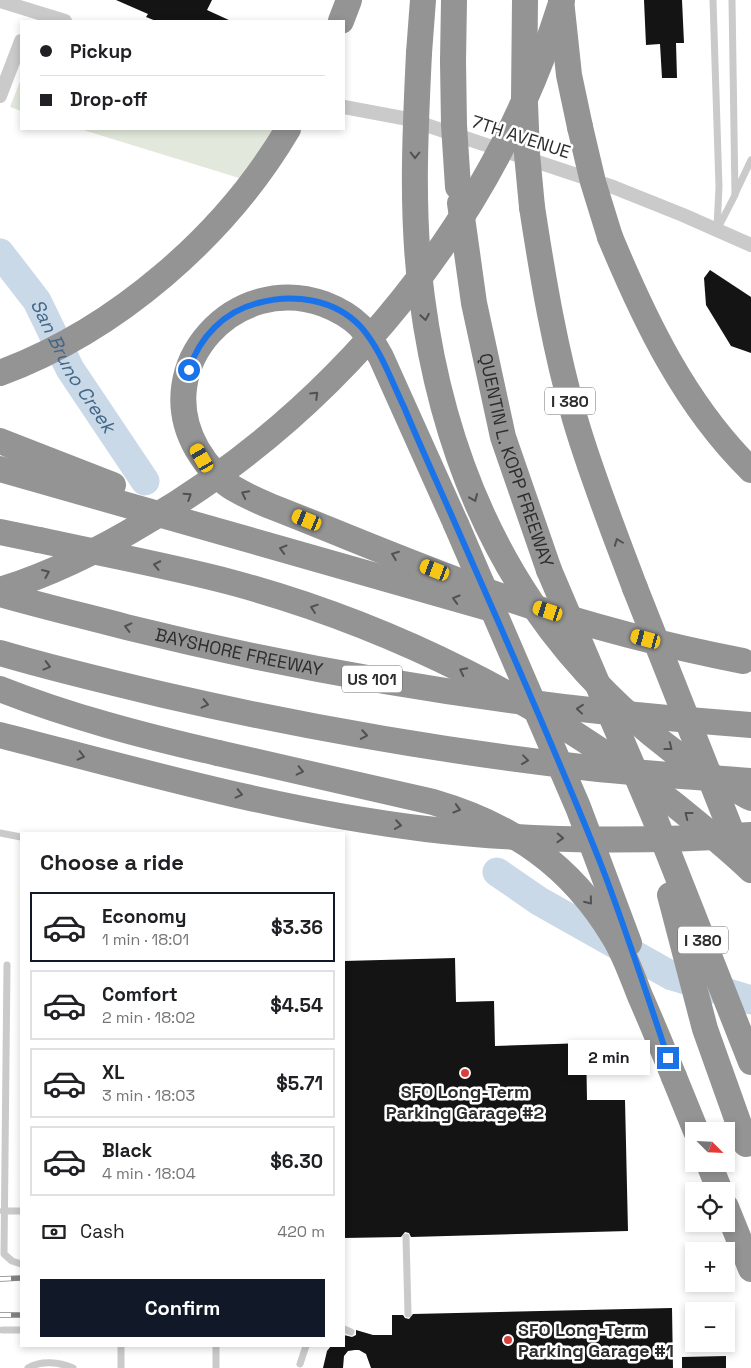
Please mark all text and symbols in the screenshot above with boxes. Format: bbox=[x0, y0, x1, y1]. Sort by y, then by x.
text: Pickup bbox=[70, 39, 132, 64]
text: Drop-off bbox=[70, 87, 148, 112]
street label: 7TH AVENUE bbox=[469, 110, 574, 163]
one-way arrow bbox=[410, 151, 420, 159]
water label: San Bruno Creek bbox=[25, 295, 123, 440]
one-way arrow bbox=[419, 312, 429, 321]
street label: QUENTIN L. KOPP FREEWAY bbox=[474, 351, 559, 570]
route start bbox=[178, 359, 200, 381]
road number: I 380 bbox=[545, 388, 595, 414]
one-way arrow bbox=[310, 392, 319, 401]
car bbox=[188, 441, 215, 475]
one-way arrow bbox=[241, 490, 250, 500]
one-way arrow bbox=[183, 493, 192, 502]
one-way arrow bbox=[468, 493, 479, 502]
car bbox=[290, 507, 323, 533]
one-way arrow bbox=[613, 538, 624, 547]
one-way arrow bbox=[278, 544, 287, 555]
one-way arrow bbox=[392, 551, 400, 561]
car bbox=[418, 558, 451, 582]
one-way arrow bbox=[153, 560, 161, 570]
one-way arrow bbox=[41, 569, 50, 580]
one-way arrow bbox=[452, 594, 461, 604]
car bbox=[531, 599, 564, 623]
one-way arrow bbox=[310, 604, 318, 614]
street label: BAYSHORE FREEWAY bbox=[153, 622, 325, 681]
one-way arrow bbox=[125, 623, 133, 633]
car bbox=[629, 628, 662, 650]
one-way arrow bbox=[43, 660, 52, 671]
road number: US 101 bbox=[342, 666, 402, 692]
one-way arrow bbox=[459, 667, 468, 677]
one-way arrow bbox=[201, 698, 209, 709]
one-way arrow bbox=[576, 704, 584, 715]
one-way arrow bbox=[360, 730, 369, 740]
one-way arrow bbox=[663, 742, 672, 750]
one-way arrow bbox=[76, 750, 85, 761]
one-way arrow bbox=[521, 754, 529, 765]
one-way arrow bbox=[295, 765, 304, 776]
one-way arrow bbox=[234, 788, 243, 799]
one-way arrow bbox=[453, 803, 461, 813]
one-way arrow bbox=[685, 813, 694, 821]
one-way arrow bbox=[394, 819, 402, 830]
one-way arrow bbox=[556, 833, 564, 844]
text: Choose a ride bbox=[40, 848, 184, 876]
one-way arrow bbox=[583, 895, 591, 904]
text: Economy bbox=[102, 904, 186, 929]
icon: car bbox=[42, 905, 87, 950]
text: $3.36 bbox=[271, 915, 323, 940]
road number: I 380 bbox=[678, 926, 728, 954]
text: 1 min · 18:01 bbox=[102, 929, 189, 950]
text: Comfort bbox=[102, 982, 178, 1007]
icon: car bbox=[42, 983, 87, 1028]
text: $4.54 bbox=[270, 993, 323, 1018]
text: 2 min · 18:02 bbox=[102, 1007, 195, 1028]
callout: 2 min bbox=[568, 1040, 650, 1076]
text: 2 min bbox=[588, 1047, 630, 1068]
route end bbox=[657, 1047, 679, 1069]
text: XL bbox=[102, 1060, 125, 1085]
icon: car bbox=[42, 1061, 87, 1106]
marker: SFO Long-Term Parking Garage #2 bbox=[459, 1067, 471, 1079]
text: $5.71 bbox=[276, 1071, 323, 1096]
place label: SFO Long-Term Parking Garage #2 bbox=[386, 1080, 544, 1124]
text: 3 min · 18:03 bbox=[102, 1085, 195, 1106]
north arrow bbox=[685, 1122, 735, 1172]
map controls bbox=[685, 1122, 735, 1352]
text: Black bbox=[102, 1138, 152, 1163]
icon: car bbox=[42, 1139, 87, 1184]
text: $6.30 bbox=[270, 1149, 323, 1174]
text: 4 min · 18:04 bbox=[102, 1163, 196, 1184]
button: locate bbox=[685, 1182, 735, 1232]
icon: cash bbox=[40, 1218, 68, 1246]
text: Cash bbox=[80, 1219, 125, 1244]
text: 420 m bbox=[277, 1221, 325, 1242]
button: + bbox=[685, 1242, 735, 1292]
button: Confirm bbox=[40, 1279, 325, 1337]
button: − bbox=[685, 1302, 735, 1352]
place label: SFO Long-Term Parking Garage #1 bbox=[518, 1318, 674, 1362]
marker: SFO Long-Term Parking Garage #1 bbox=[502, 1334, 514, 1346]

